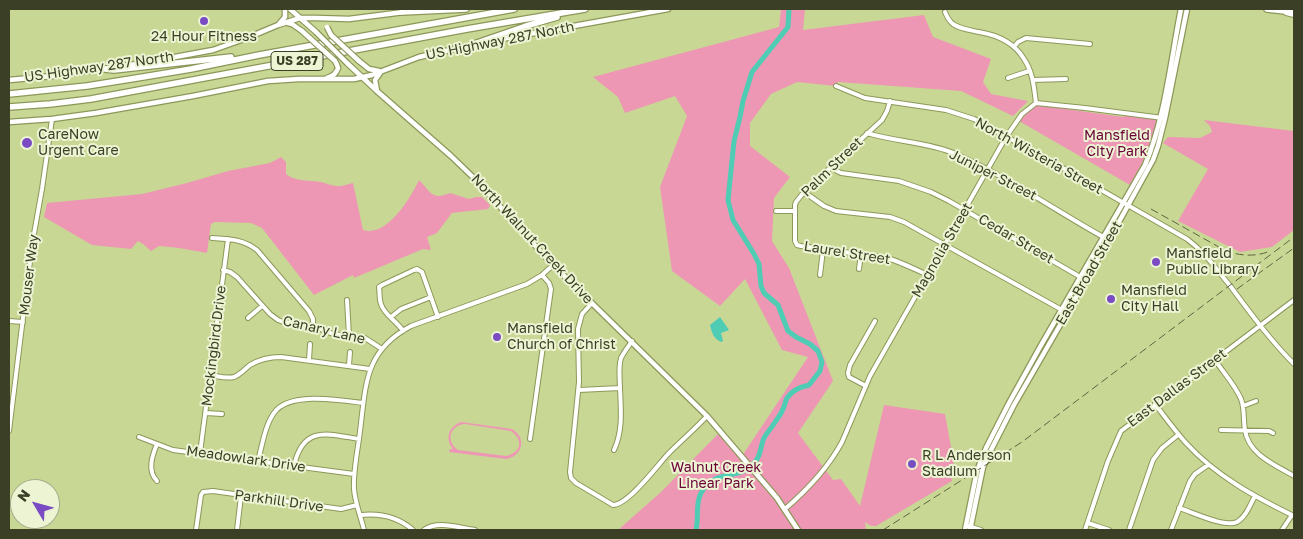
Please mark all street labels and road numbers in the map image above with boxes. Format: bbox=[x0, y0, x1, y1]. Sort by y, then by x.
street label: US Highway 287 North bbox=[424, 18, 576, 64]
street label: US Highway 287 North bbox=[23, 48, 175, 86]
road number: US 287 bbox=[271, 51, 323, 70]
street label: North Wisteria Street bbox=[972, 114, 1106, 198]
street label: Palm Street bbox=[798, 134, 866, 200]
street label: Juniper Street bbox=[947, 146, 1039, 204]
street label: North Walnut Creek Drive bbox=[468, 171, 596, 307]
street label: Magnolia Street bbox=[908, 200, 976, 300]
street label: Cedar Street bbox=[975, 211, 1057, 267]
street label: East Broad Street bbox=[1052, 218, 1126, 328]
street label: Mouser Way bbox=[16, 233, 42, 317]
street label: Laurel Street bbox=[803, 238, 891, 268]
street label: Mockingbird Drive bbox=[198, 285, 230, 407]
street label: Canary Lane bbox=[281, 312, 367, 348]
street label: East Dallas Street bbox=[1124, 345, 1230, 431]
street label: Meadowlark Drive bbox=[185, 442, 307, 476]
street label: Parkhill Drive bbox=[233, 486, 325, 516]

